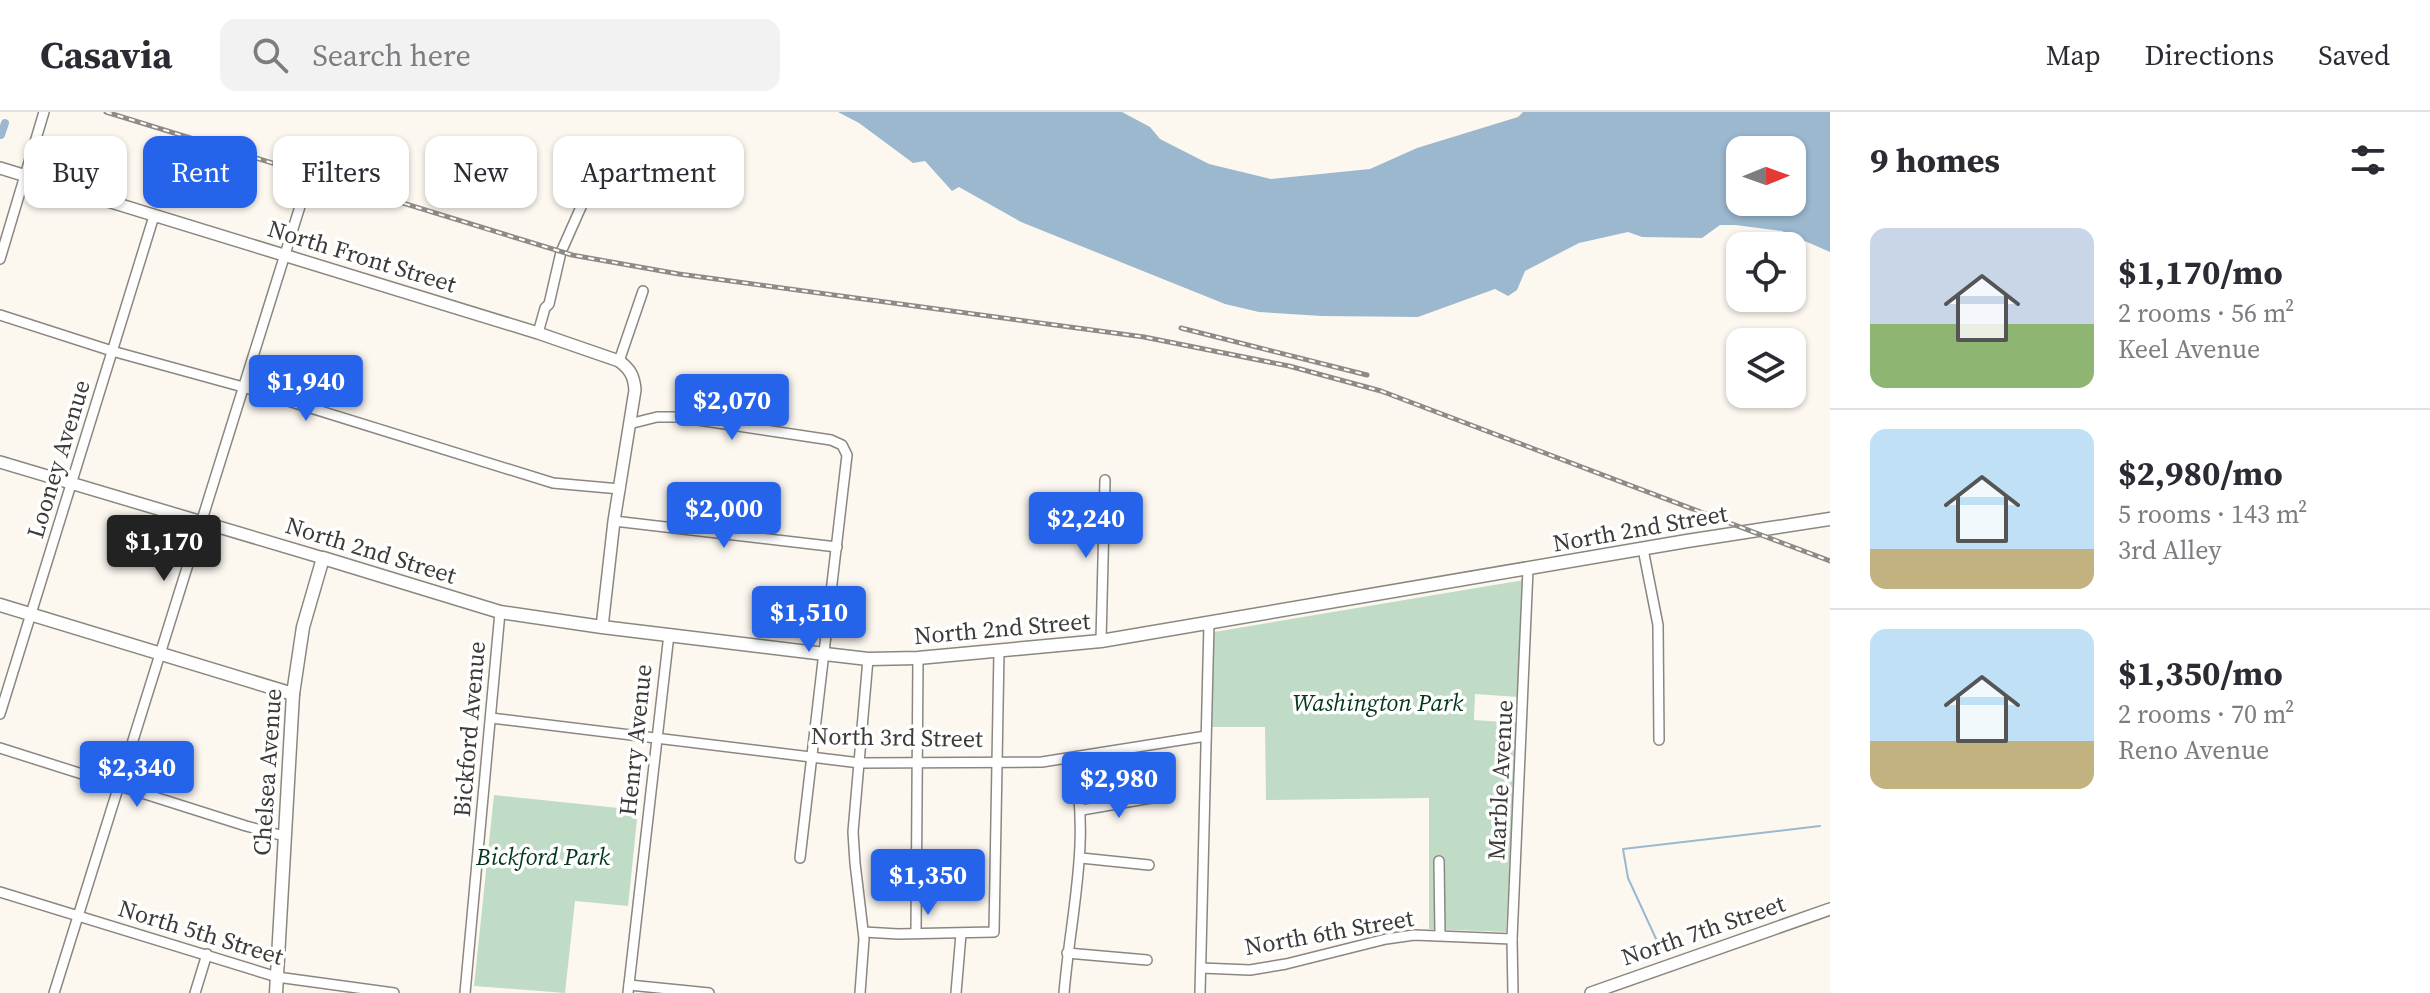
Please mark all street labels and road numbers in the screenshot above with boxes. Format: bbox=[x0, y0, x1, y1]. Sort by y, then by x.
street label: North Front Street bbox=[264, 212, 460, 300]
street label: Looney Avenue bbox=[18, 376, 98, 542]
street label: North 2nd Street bbox=[1550, 496, 1730, 560]
street label: North 2nd Street bbox=[282, 508, 461, 592]
street label: North 2nd Street bbox=[913, 604, 1092, 652]
street label: Bickford Avenue bbox=[445, 640, 493, 818]
street label: Henry Avenue bbox=[611, 663, 659, 817]
street label: Chelsea Avenue bbox=[245, 687, 289, 857]
street label: Marble Avenue bbox=[1479, 699, 1521, 861]
street label: North 3rd Street bbox=[811, 719, 984, 755]
street label: North 7th Street bbox=[1617, 887, 1789, 973]
street label: North 5th Street bbox=[115, 891, 288, 973]
street label: North 6th Street bbox=[1242, 901, 1416, 963]

